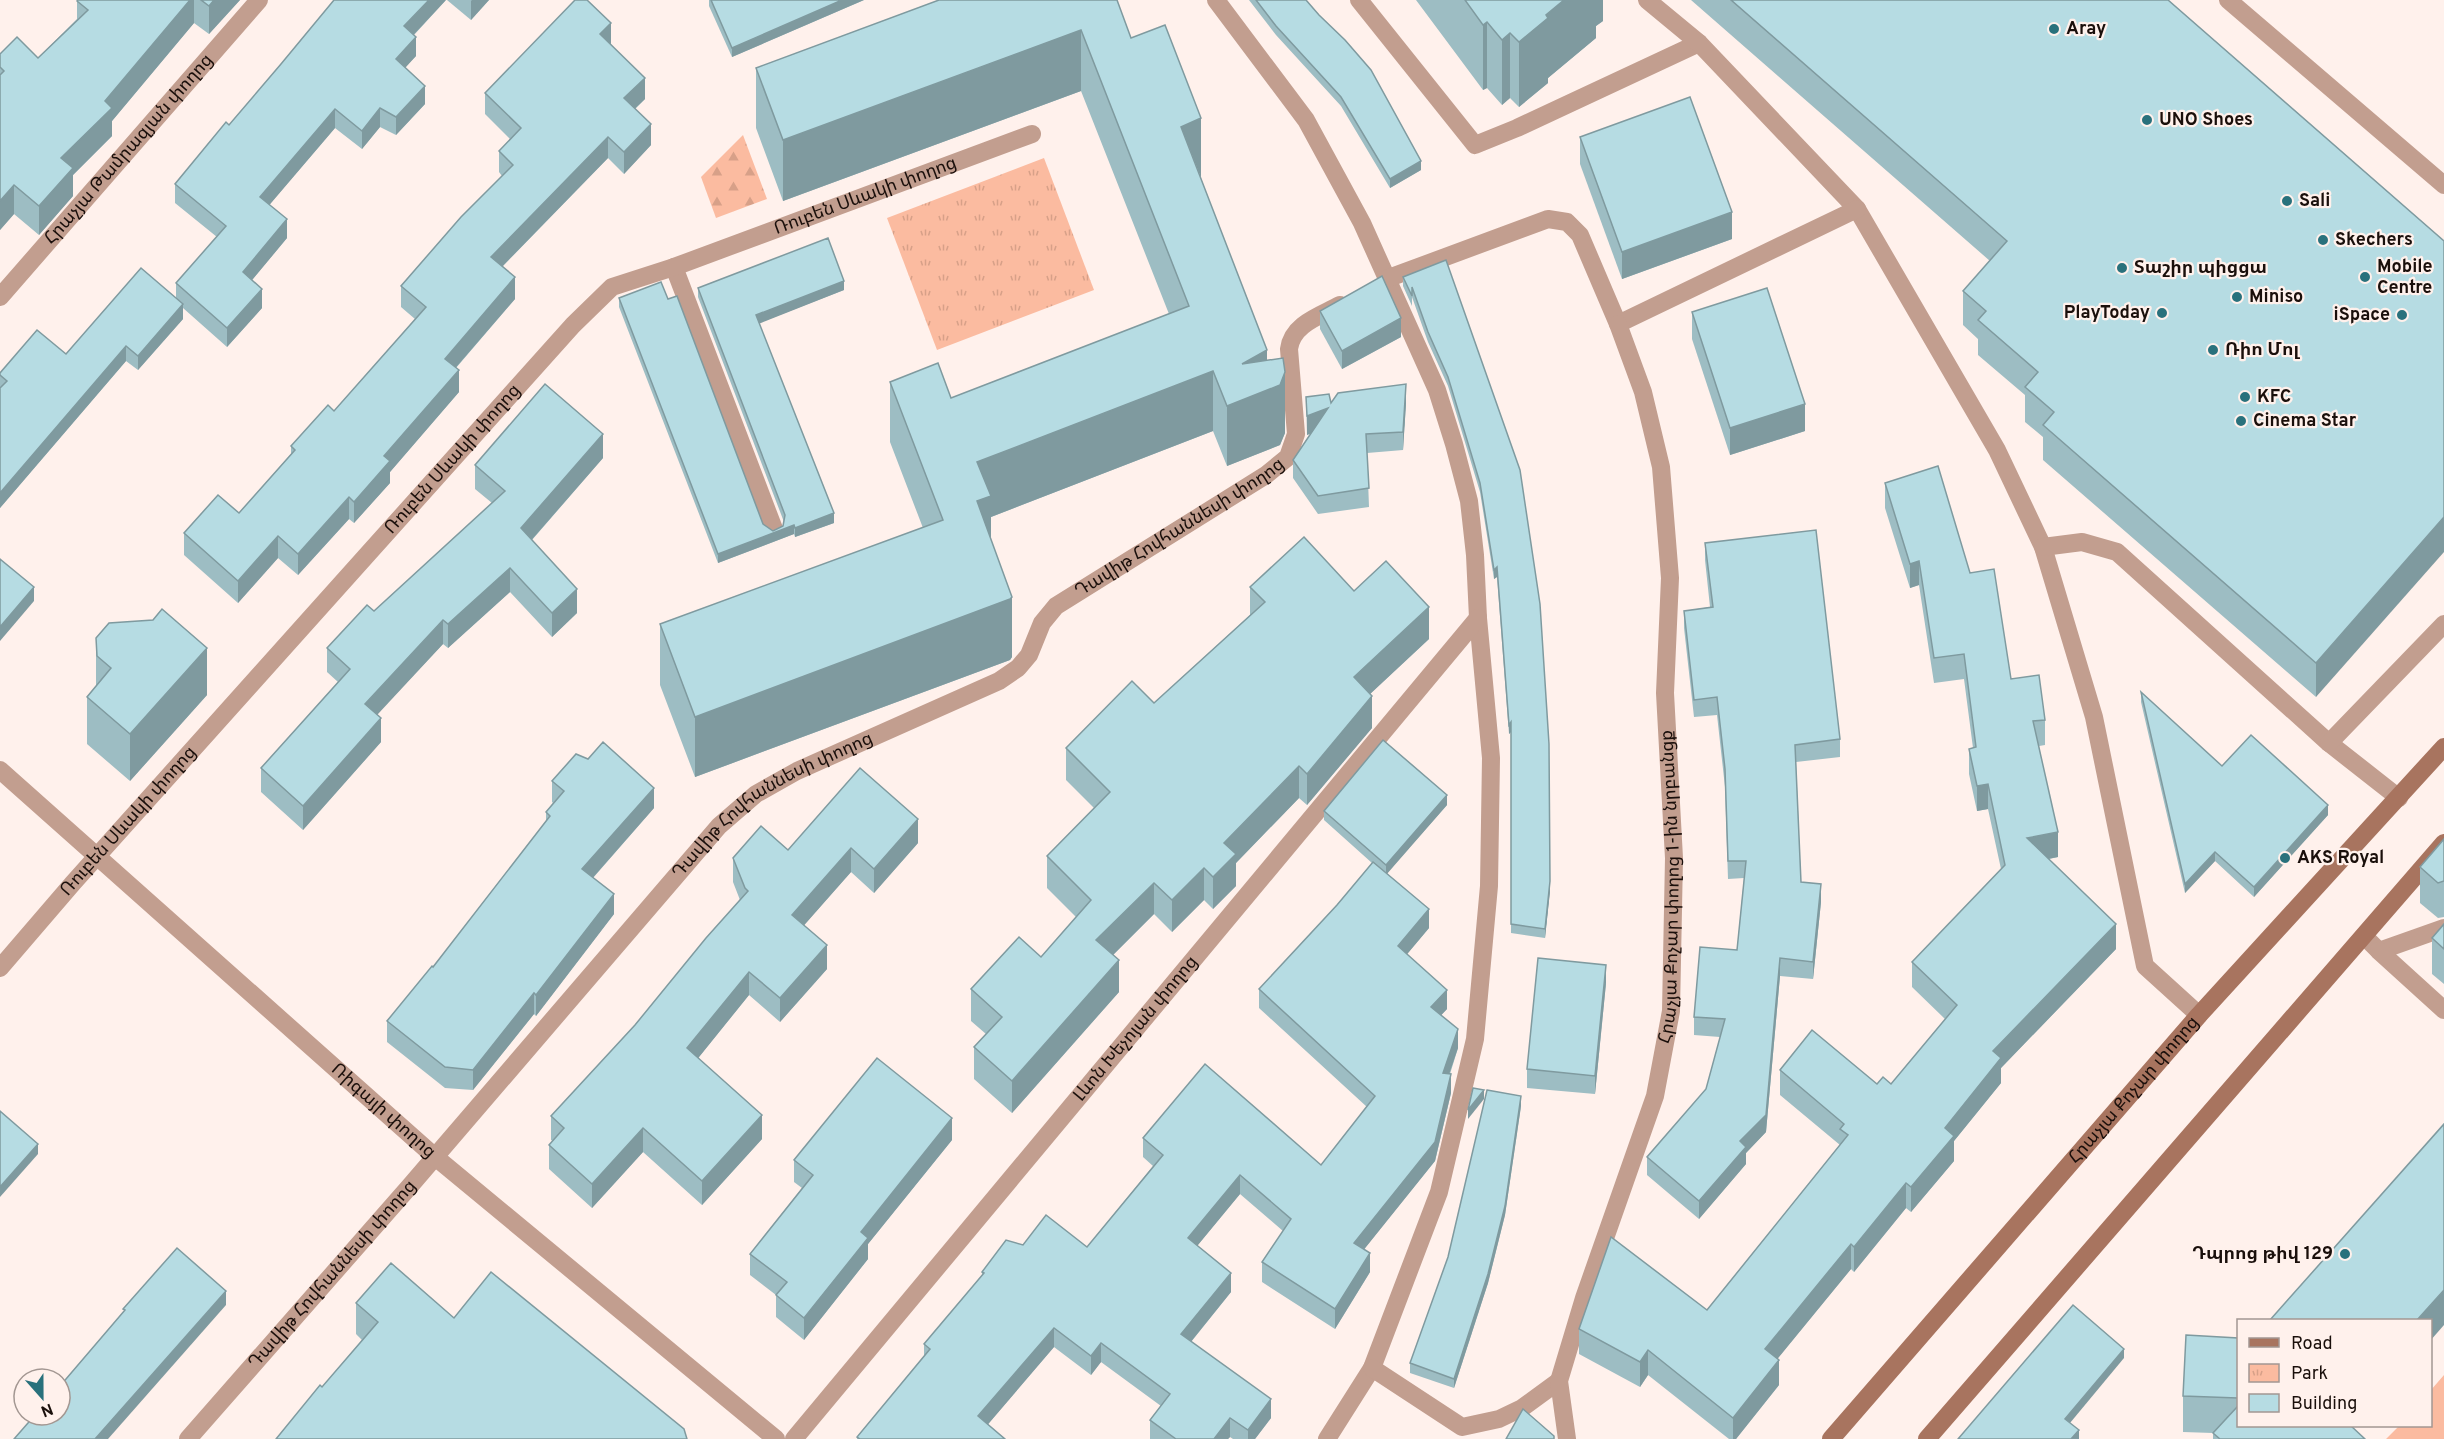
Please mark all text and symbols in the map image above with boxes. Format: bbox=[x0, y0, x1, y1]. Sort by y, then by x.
place label: Aray bbox=[2066, 18, 2106, 41]
marker: Aray bbox=[2047, 22, 2061, 36]
street label: Հրաչյա Թամրազյան փողոց bbox=[39, 49, 218, 249]
place label: UNO Shoes bbox=[2159, 109, 2253, 132]
marker: UNO Shoes bbox=[2140, 113, 2154, 127]
street label: Ռուբեն Սևակի փողոց bbox=[771, 151, 960, 240]
place label: Sali bbox=[2299, 190, 2330, 213]
marker: Sali bbox=[2280, 194, 2294, 208]
place label: Skechers bbox=[2335, 229, 2413, 252]
marker: Skechers bbox=[2316, 233, 2330, 247]
place label: Mobile Centre bbox=[2377, 256, 2433, 300]
place label: Տաշիր պիցցա bbox=[2134, 257, 2267, 280]
marker: Տաշիր պիցցա bbox=[2115, 261, 2129, 275]
marker: Mobile Centre bbox=[2358, 270, 2372, 284]
place label: Miniso bbox=[2249, 286, 2303, 309]
marker: Miniso bbox=[2230, 290, 2244, 304]
place label: PlayToday bbox=[2064, 302, 2150, 325]
place label: iSpace bbox=[2334, 304, 2390, 327]
marker: PlayToday bbox=[2155, 306, 2169, 320]
marker: iSpace bbox=[2395, 308, 2409, 322]
place label: Ռիո Մոլ bbox=[2225, 339, 2300, 362]
marker: Ռիո Մոլ bbox=[2206, 343, 2220, 357]
street label: Ռուբեն Սևակի փողոց bbox=[380, 380, 526, 539]
place label: KFC bbox=[2257, 386, 2291, 409]
marker: KFC bbox=[2238, 390, 2252, 404]
place label: Cinema Star bbox=[2253, 410, 2357, 433]
marker: Cinema Star bbox=[2234, 414, 2248, 428]
street label: Դավիթ Հովհաննեսի փողոց bbox=[1071, 453, 1289, 603]
street label: Դավիթ Հովհաննեսի փողոց bbox=[667, 727, 877, 884]
street label: Հրաչյա Քոչար փողոց 1-ին նրբանցք bbox=[1654, 729, 1686, 1045]
street label: Ռուբեն Սևակի փողոց bbox=[55, 742, 201, 901]
place label: AKS Royal bbox=[2297, 847, 2384, 870]
marker: AKS Royal bbox=[2278, 851, 2292, 865]
street label: Լևոն Խեչոյան փողոց bbox=[1068, 951, 1203, 1106]
street label: Հրաչյա Քոչար փողոց bbox=[2063, 1011, 2204, 1169]
street label: Ռիգայի փողոց bbox=[326, 1058, 440, 1164]
street label: Դավիթ Հովհաննեսի փողոց bbox=[243, 1175, 421, 1374]
place label: Դպրոց թիվ 129 bbox=[2192, 1243, 2333, 1266]
marker: Դպրոց թիվ 129 bbox=[2338, 1247, 2352, 1261]
legend bbox=[2237, 1319, 2432, 1427]
text: Road bbox=[2291, 1333, 2333, 1356]
text: Park bbox=[2291, 1363, 2328, 1386]
north arrow bbox=[12, 1367, 72, 1427]
text: Building bbox=[2291, 1393, 2357, 1416]
text: N bbox=[38, 1398, 56, 1421]

